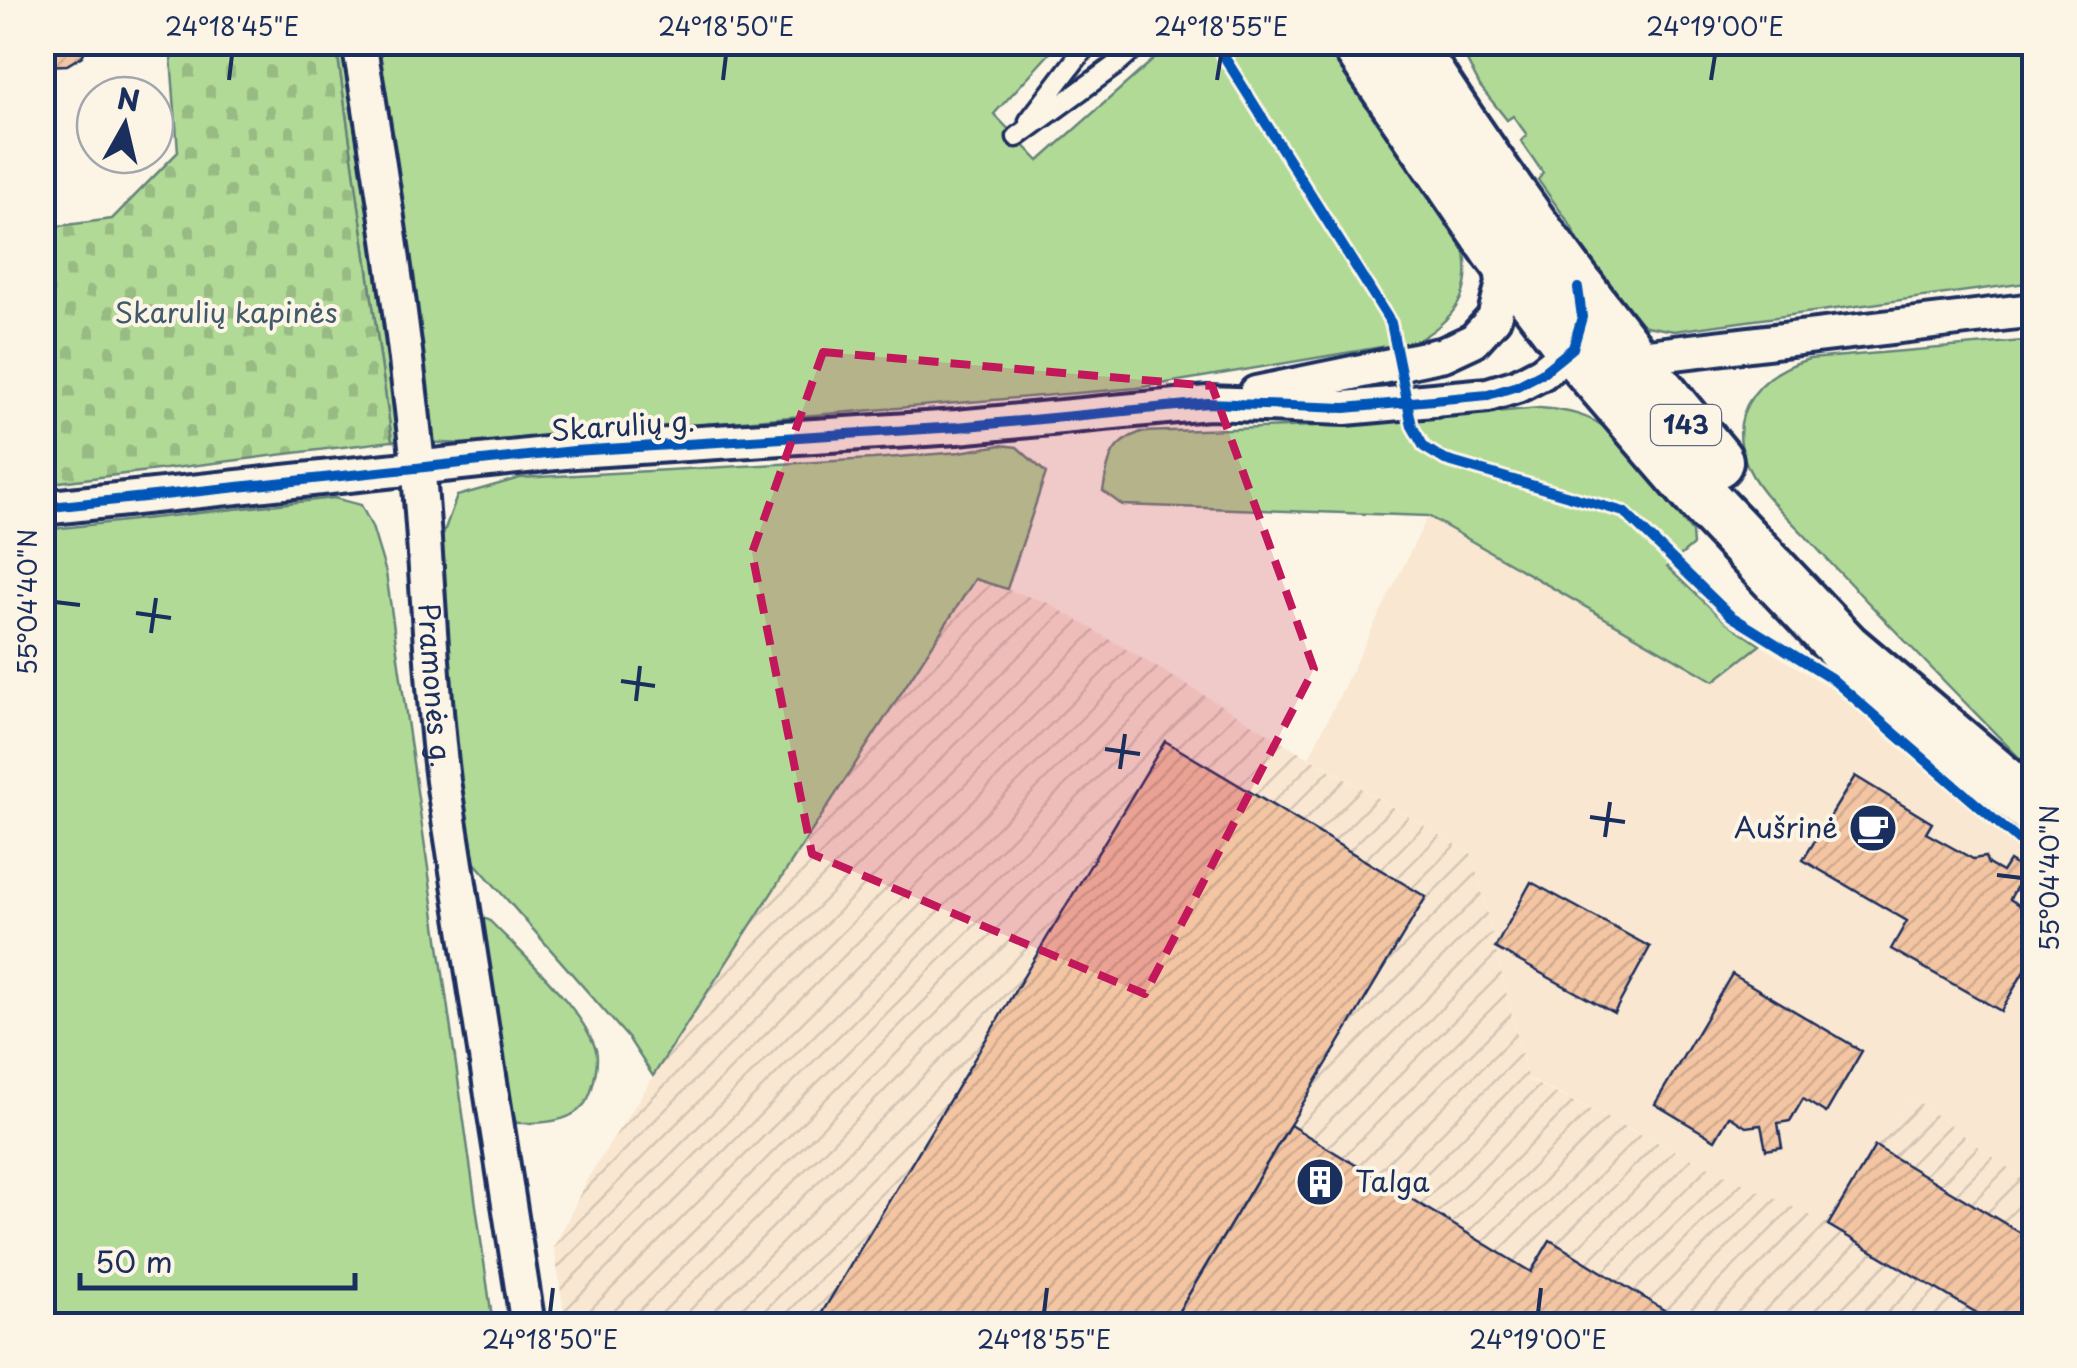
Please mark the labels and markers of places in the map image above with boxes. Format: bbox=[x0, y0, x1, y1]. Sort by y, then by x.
cafe icon: Aušrinė bbox=[1847, 802, 1899, 854]
place label: Aušrinė bbox=[1734, 805, 1838, 848]
building icon: Talga bbox=[1294, 1156, 1346, 1208]
place label: Talga bbox=[1355, 1159, 1430, 1202]

